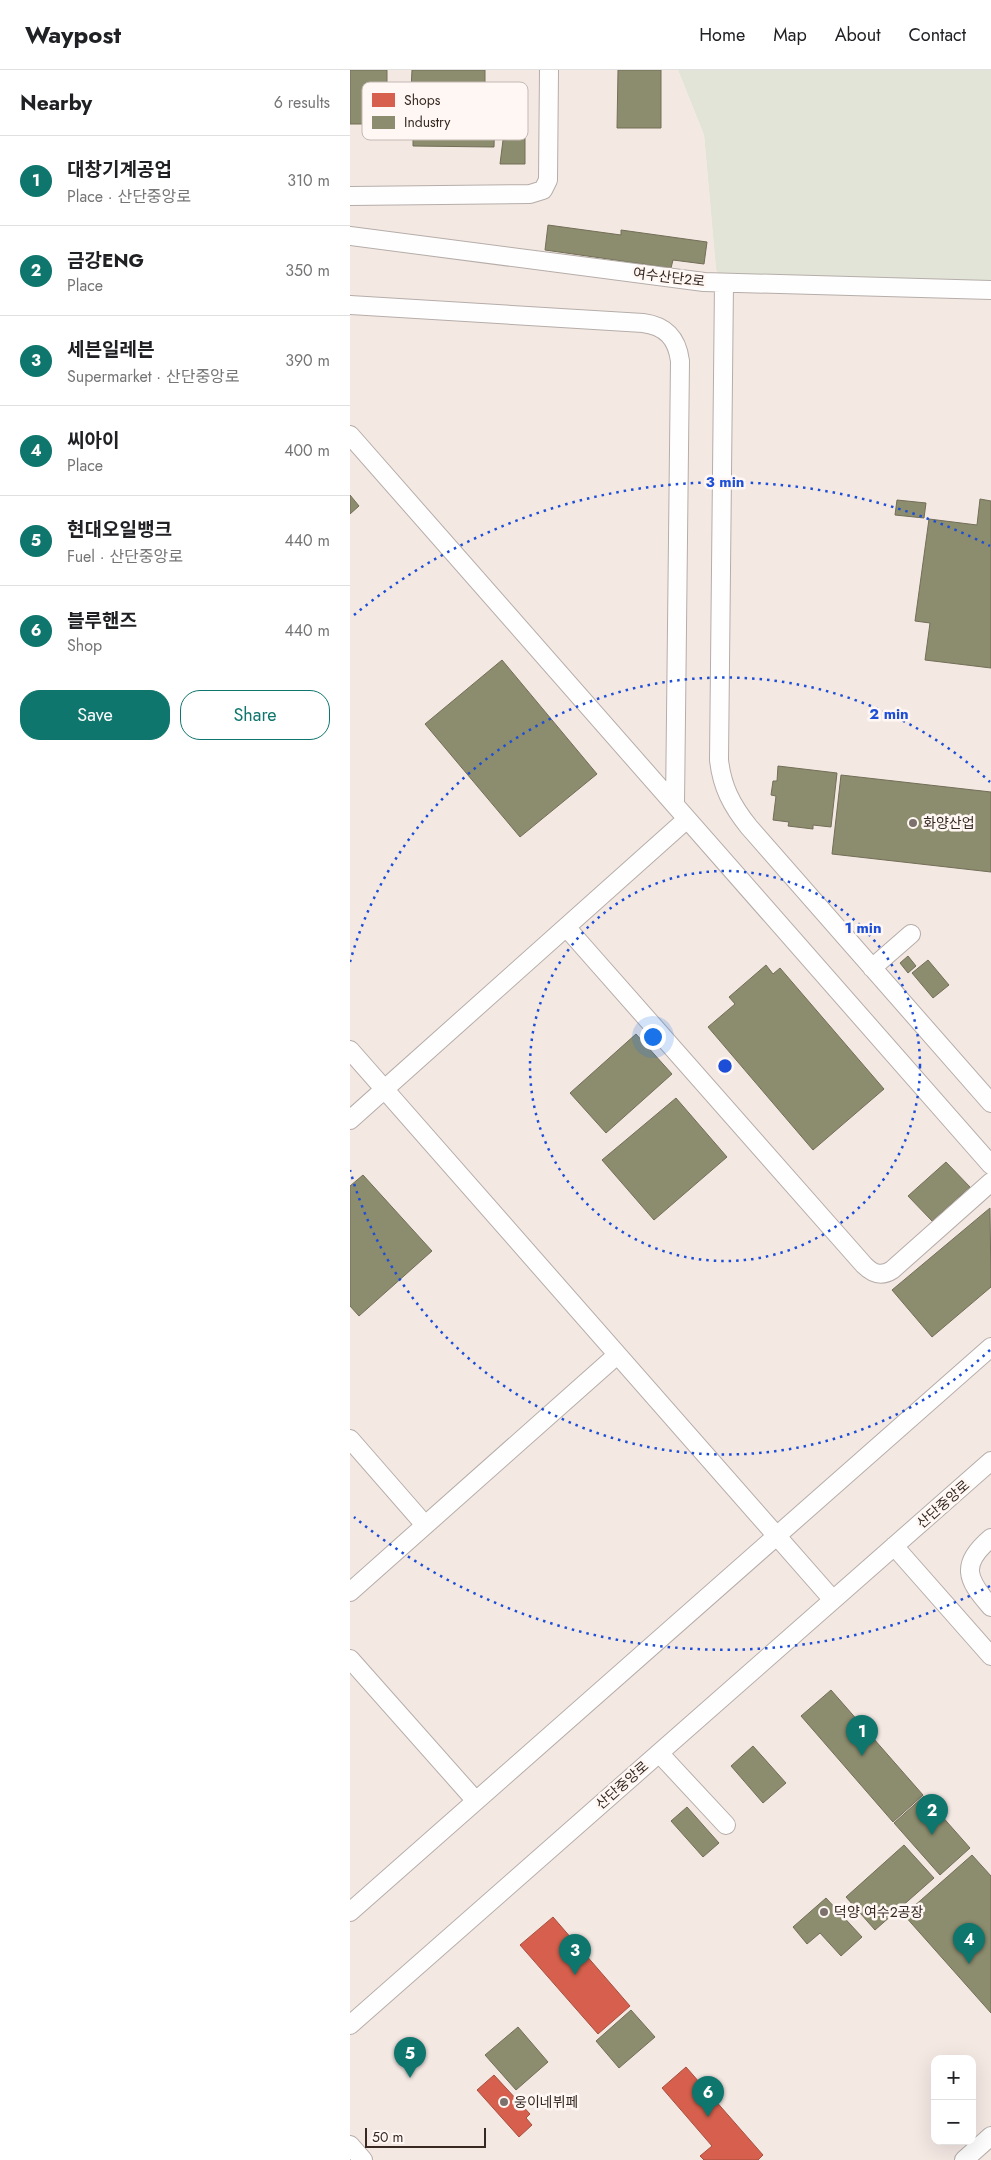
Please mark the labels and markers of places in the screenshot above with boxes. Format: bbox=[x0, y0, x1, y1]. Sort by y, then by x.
place label: 화양산업 bbox=[923, 813, 975, 833]
marker: 화양산업 bbox=[907, 817, 919, 829]
centre of rings bbox=[716, 1057, 734, 1075]
pin: 1 bbox=[846, 1715, 878, 1756]
pin: 2 bbox=[916, 1794, 948, 1835]
place label: 덕양 여수2공장 bbox=[834, 1902, 924, 1922]
marker: 덕양 여수2공장 bbox=[818, 1906, 830, 1918]
pin: 4 bbox=[953, 1923, 985, 1964]
pin: 3 bbox=[559, 1934, 591, 1975]
pin: 5 bbox=[394, 2037, 426, 2078]
pin: 6 bbox=[692, 2076, 724, 2117]
place label: 웅이네뷔페 bbox=[514, 2092, 578, 2112]
marker: 웅이네뷔페 bbox=[498, 2096, 510, 2108]

